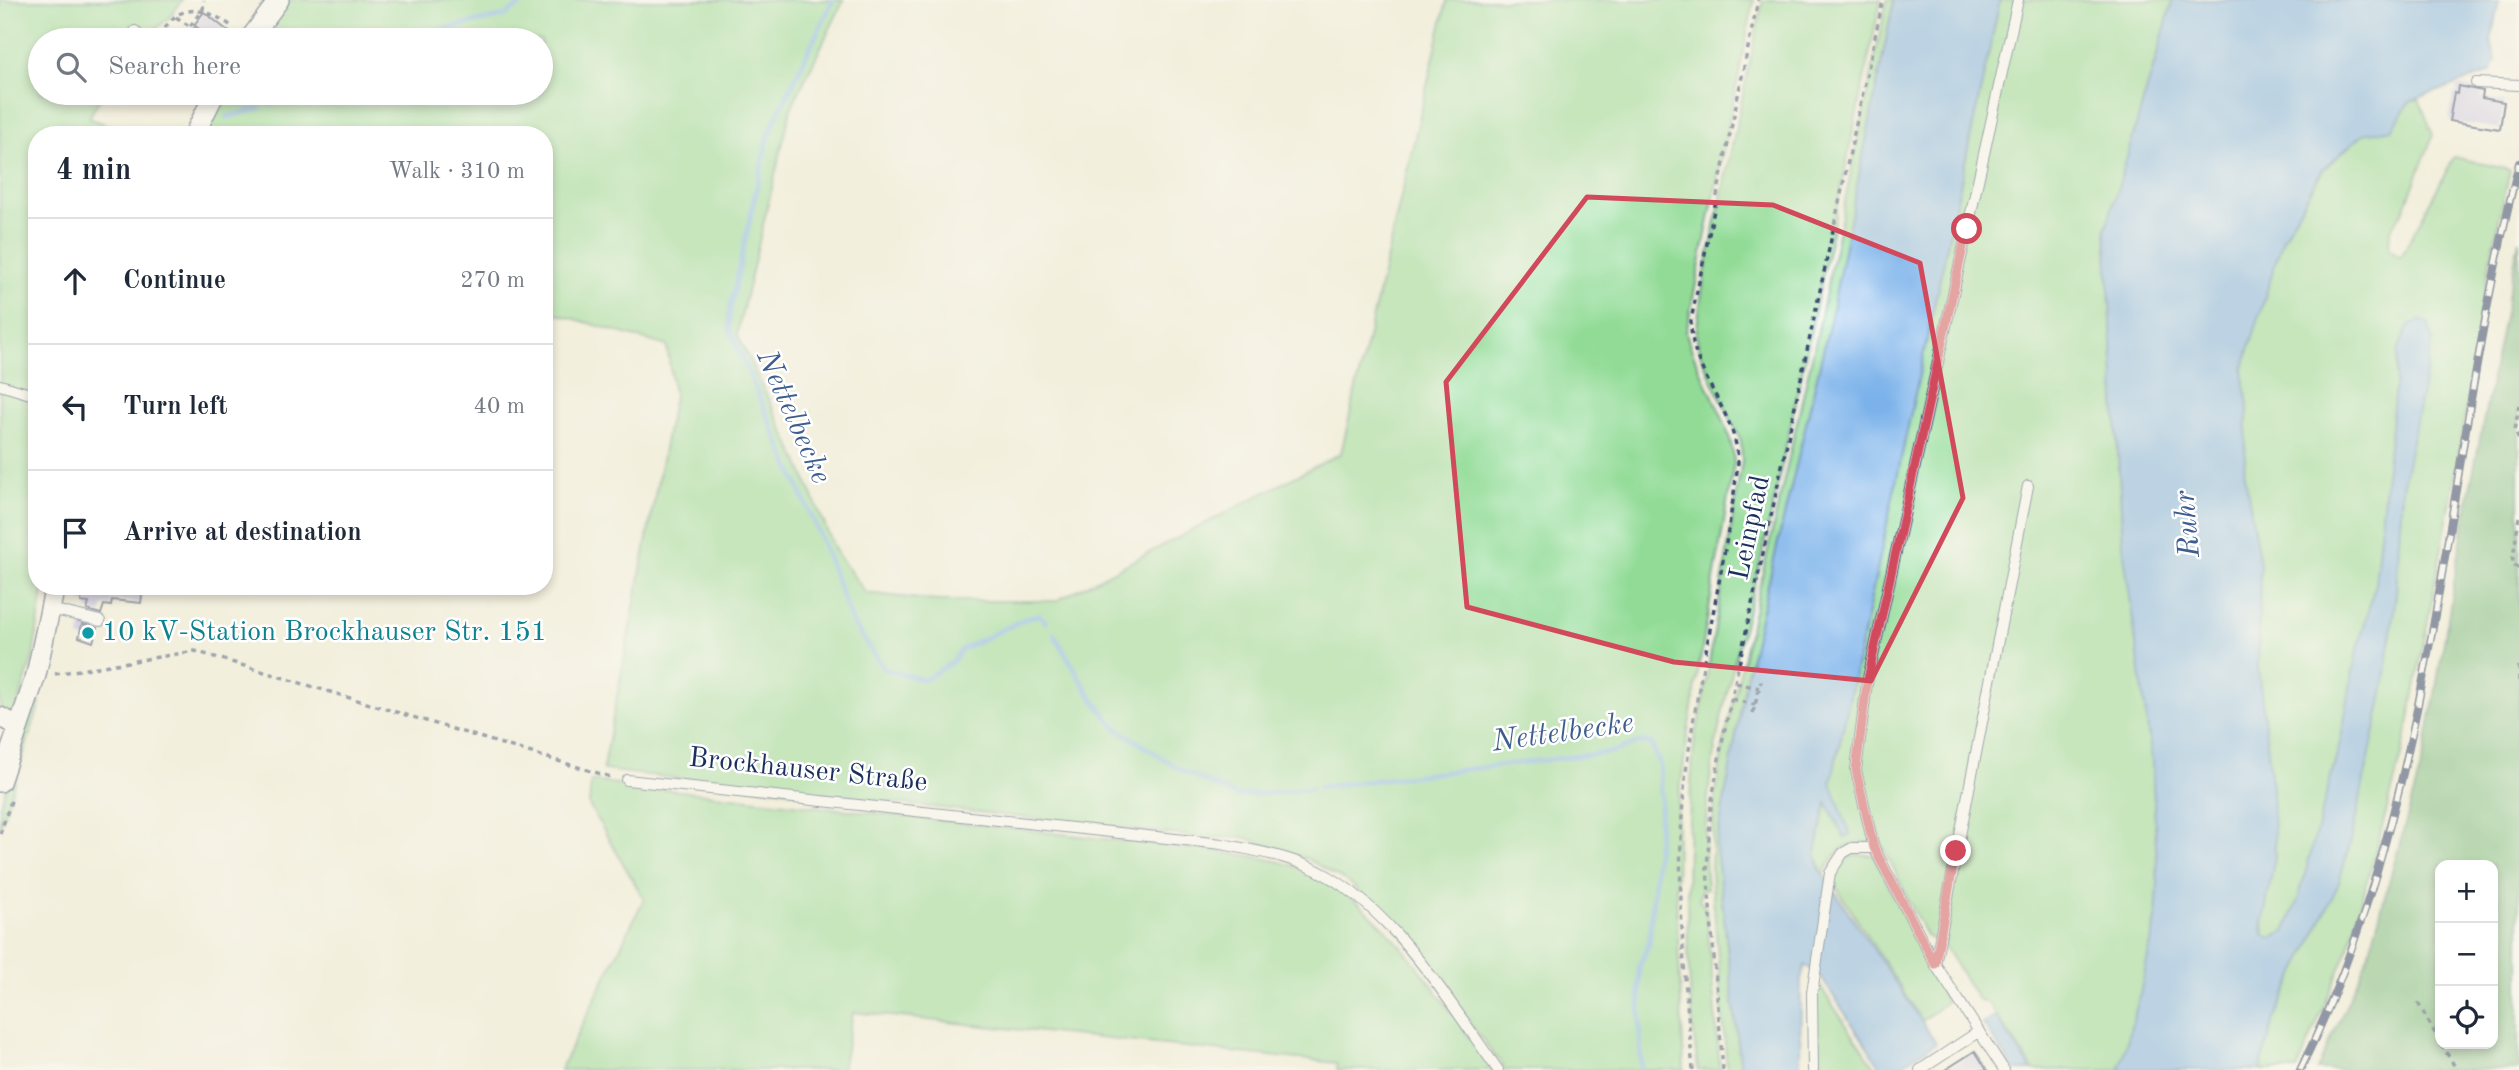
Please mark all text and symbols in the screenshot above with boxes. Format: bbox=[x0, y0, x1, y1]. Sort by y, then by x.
search box bbox=[28, 28, 553, 105]
icon: search bbox=[52, 48, 90, 86]
text: Search here bbox=[108, 54, 241, 80]
text: 4 min bbox=[56, 156, 131, 186]
text: Walk · 310 m bbox=[389, 160, 525, 183]
route start bbox=[1951, 213, 1982, 244]
icon: ahead bbox=[56, 262, 94, 300]
text: Continue bbox=[123, 268, 226, 294]
text: 270 m bbox=[460, 269, 525, 292]
water label: Nettelbecke bbox=[750, 345, 836, 488]
icon: left bbox=[56, 388, 94, 426]
text: Turn left bbox=[123, 394, 228, 420]
text: 40 m bbox=[474, 395, 525, 418]
street label: Leinpfad bbox=[1726, 473, 1776, 583]
water label: Ruhr bbox=[2170, 488, 2206, 560]
icon: arrive bbox=[56, 514, 94, 552]
text: Arrive at destination bbox=[123, 520, 362, 546]
place label: 10 kV-Station Brockhauser Str. 151 bbox=[102, 619, 547, 647]
marker: 10 kV-Station Brockhauser Str. 151 bbox=[80, 625, 96, 641]
water label: Nettelbecke bbox=[1489, 708, 1636, 758]
street label: Brockhauser Straße bbox=[687, 745, 929, 797]
route end bbox=[1940, 835, 1971, 866]
map controls bbox=[2435, 860, 2498, 1049]
button: + bbox=[2435, 860, 2498, 923]
button: − bbox=[2435, 923, 2498, 986]
button: locate bbox=[2435, 986, 2498, 1049]

